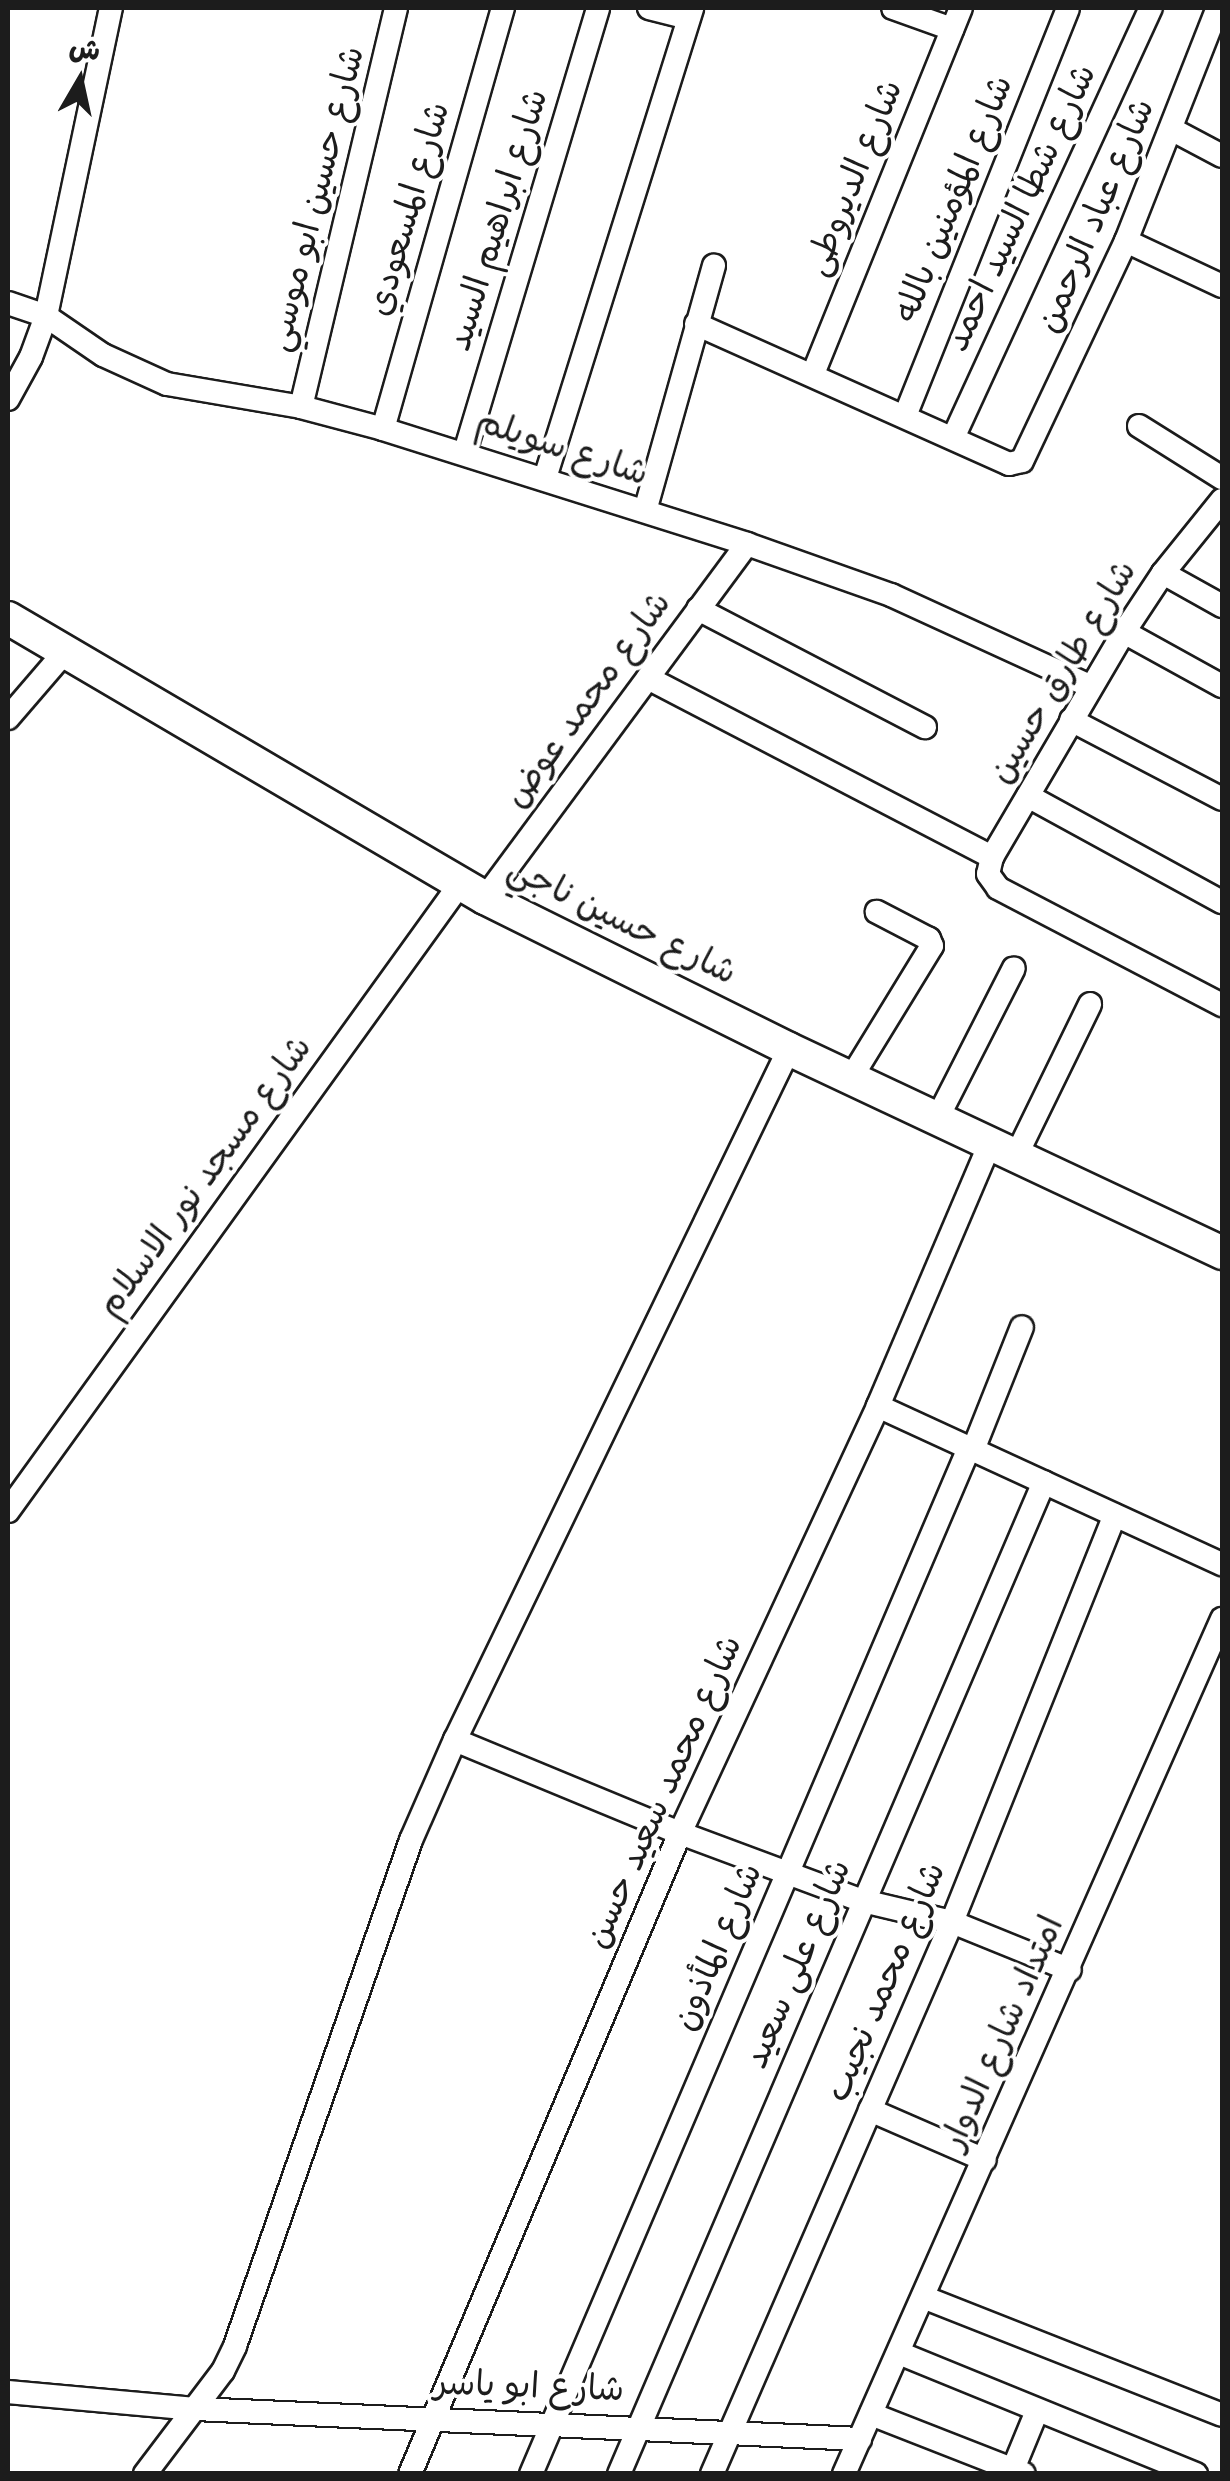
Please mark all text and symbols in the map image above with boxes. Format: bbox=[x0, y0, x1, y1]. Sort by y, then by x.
north arrow bbox=[30, 30, 130, 130]
text: ش bbox=[67, 31, 103, 69]
street label: شارع حسين ابو موسي bbox=[258, 42, 374, 356]
street label: شارع شطا السيد احمد bbox=[936, 58, 1106, 358]
street label: شارع المؤمنين بالله bbox=[885, 69, 1023, 329]
street label: شارع الديروطى bbox=[796, 74, 912, 282]
street label: شارع ابراهيم السيد bbox=[438, 84, 558, 356]
street label: شارع عباد الرحمن bbox=[1028, 93, 1164, 339]
street label: شارع المسعودي bbox=[358, 97, 460, 321]
street label: شارع سويلم bbox=[471, 400, 653, 496]
street label: شارع طارق حسين bbox=[980, 553, 1146, 791]
street label: شارع محمد عوض bbox=[495, 584, 681, 816]
street label: شارع حسين ناجي bbox=[501, 848, 743, 994]
street label: شارع مسجد نور الاسلام bbox=[89, 1028, 321, 1326]
street label: شارع محمد سعيد حسن bbox=[576, 1629, 752, 1955]
street label: شارع على سعيد bbox=[735, 1853, 861, 2075]
street label: شارع محمد نجيب bbox=[817, 1856, 955, 2108]
street label: شارع المأذون bbox=[664, 1857, 772, 2037]
street label: امتداد شارع الدوار bbox=[933, 1910, 1073, 2156]
street label: شارع ابو ياسر bbox=[433, 2363, 625, 2411]

